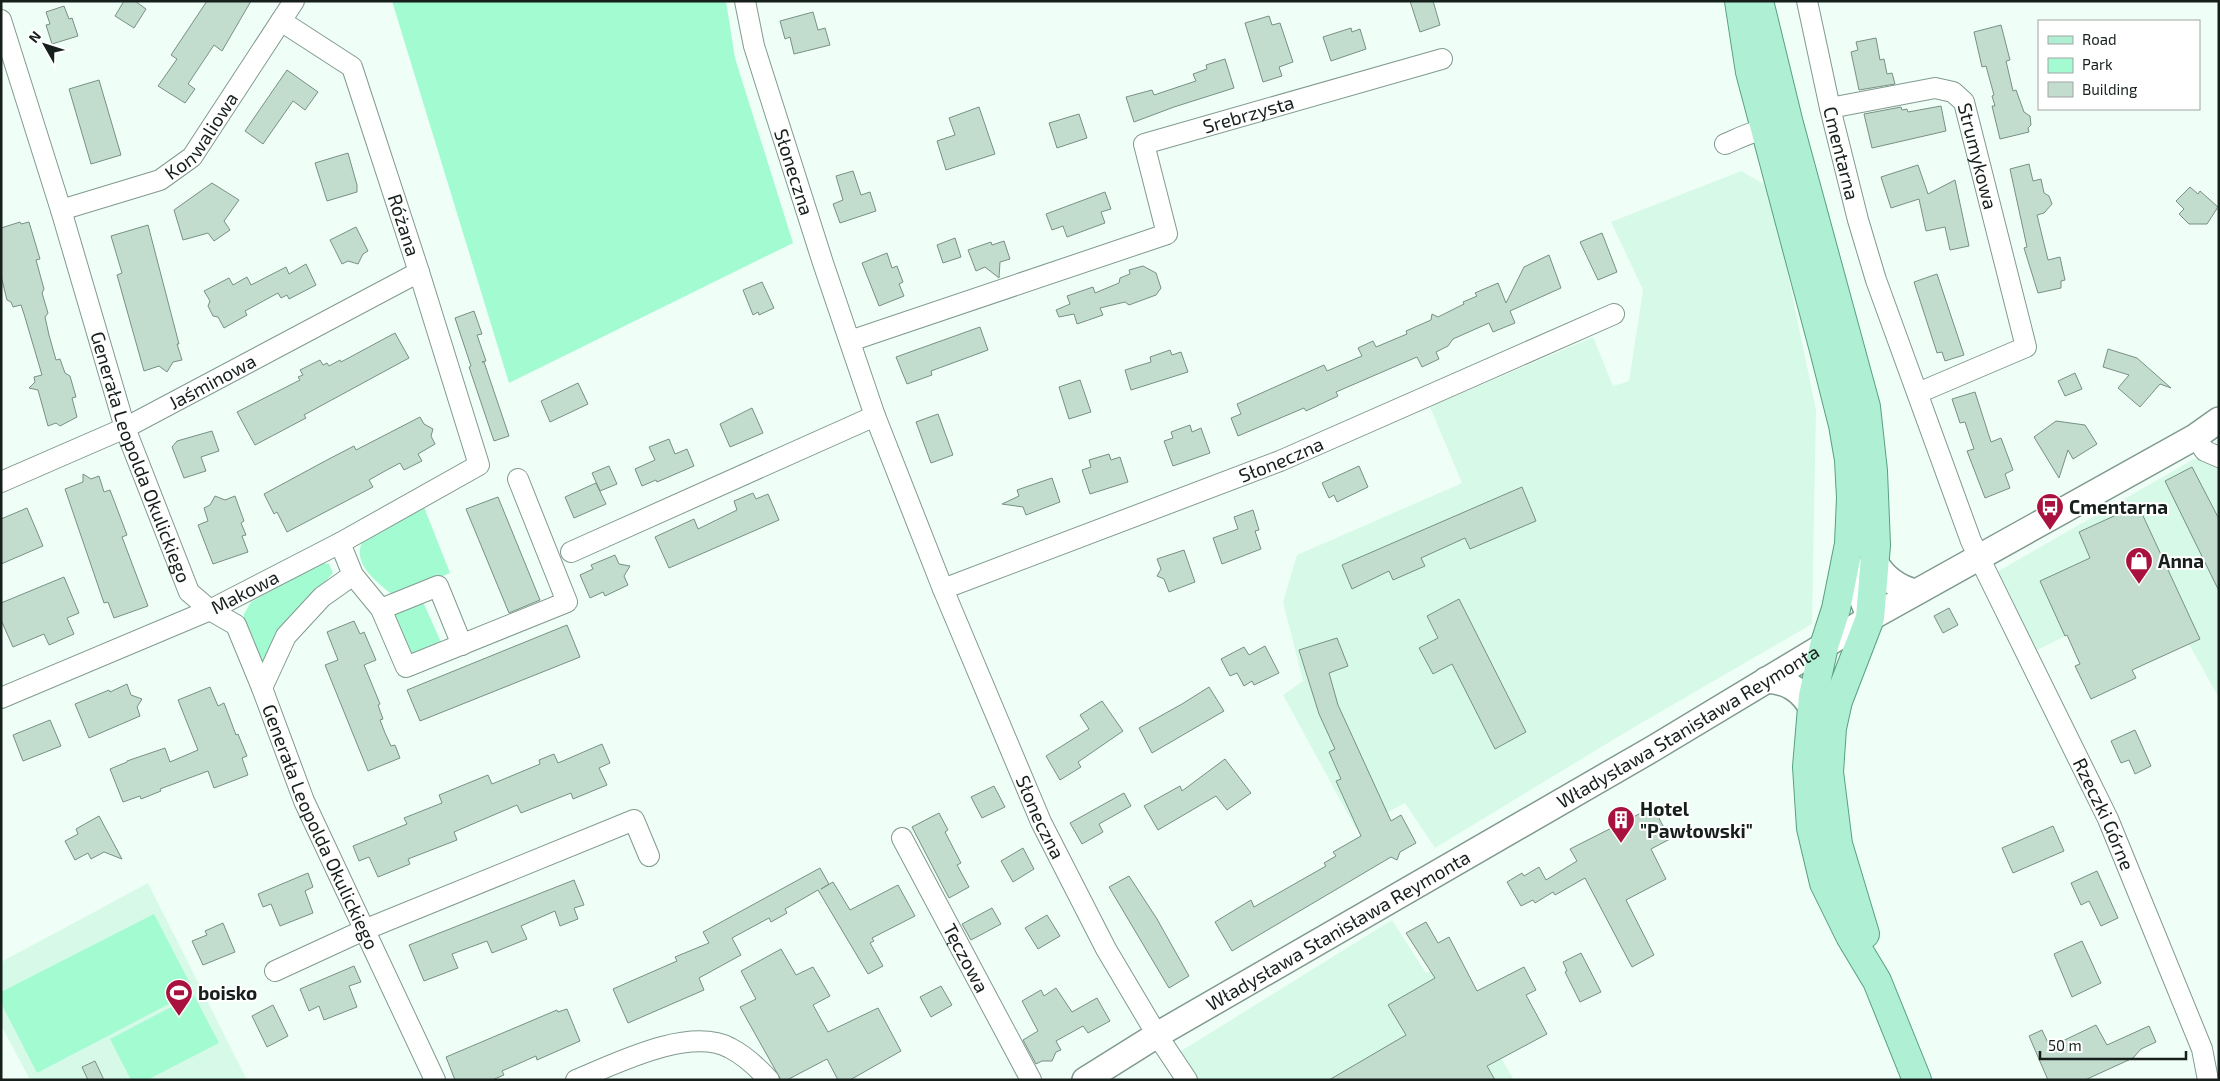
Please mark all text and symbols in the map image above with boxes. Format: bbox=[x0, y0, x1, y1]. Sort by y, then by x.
north arrow bbox=[20, 20, 70, 70]
legend bbox=[2038, 20, 2200, 110]
text: N bbox=[25, 27, 44, 46]
text: Road bbox=[2082, 30, 2117, 48]
text: Park bbox=[2082, 55, 2113, 73]
text: Building bbox=[2082, 80, 2138, 98]
street label: Konwaliowa bbox=[160, 88, 242, 184]
street label: Srebrzysta bbox=[1200, 90, 1297, 138]
street label: Strumykowa bbox=[1954, 100, 2003, 212]
street label: Cmentarna bbox=[1819, 104, 1865, 202]
street label: Słoneczna bbox=[770, 126, 819, 218]
street label: Różana bbox=[384, 191, 425, 259]
street label: Generała Leopolda Okulickiego bbox=[86, 329, 196, 586]
street label: Jaśminowa bbox=[164, 349, 260, 414]
street label: Słoneczna bbox=[1235, 431, 1327, 487]
bus stop icon: Cmentarna bbox=[2035, 492, 2065, 531]
place label: Cmentarna bbox=[2069, 495, 2168, 518]
shop icon: Anna bbox=[2124, 546, 2154, 585]
place label: Anna bbox=[2158, 549, 2204, 572]
street label: Makowa bbox=[207, 565, 282, 619]
street label: Władysława Stanisława Reymonta bbox=[1552, 639, 1823, 813]
street label: Generała Leopolda Okulickiego bbox=[258, 701, 384, 953]
street label: Rzeczki Górne bbox=[2069, 754, 2140, 873]
street label: Słoneczna bbox=[1012, 772, 1070, 863]
place label: Hotel "Pawłowski" bbox=[1640, 797, 1753, 842]
building icon: Hotel "Pawłowski" bbox=[1606, 805, 1636, 844]
street label: Władysława Stanisława Reymonta bbox=[1202, 845, 1474, 1015]
street label: Tęczowa bbox=[939, 919, 994, 996]
sports icon: boisko bbox=[164, 978, 194, 1017]
place label: boisko bbox=[198, 981, 257, 1004]
scale bar bbox=[2040, 1028, 2186, 1060]
text: 50 m bbox=[2048, 1036, 2082, 1054]

